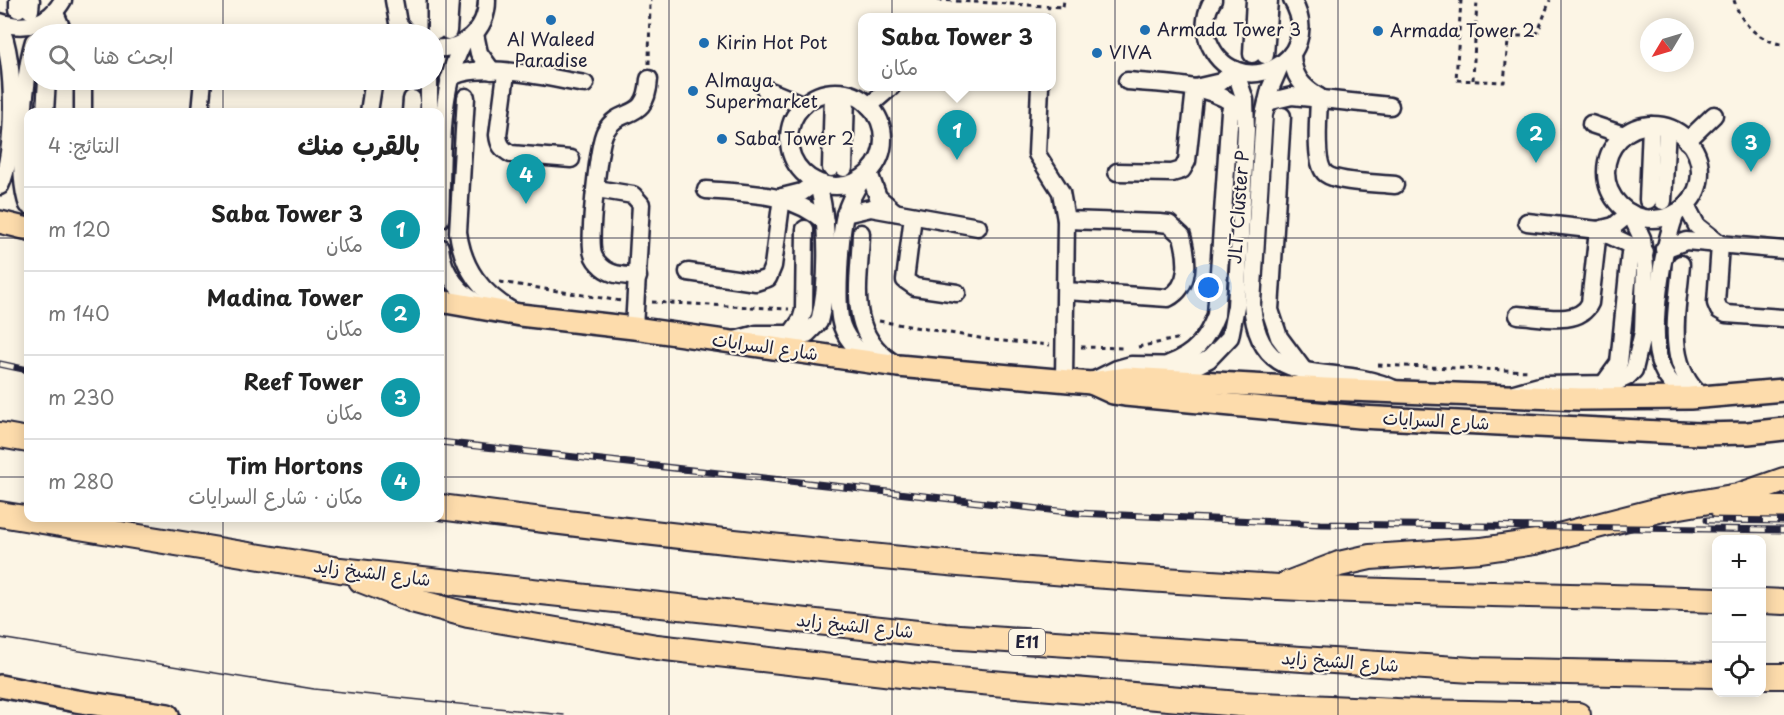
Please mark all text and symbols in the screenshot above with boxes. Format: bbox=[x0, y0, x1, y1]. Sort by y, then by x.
marker: Al Waleed Paradise bbox=[544, 13, 558, 27]
popup bbox=[858, 13, 1056, 91]
place label: Armada Tower 3 bbox=[1157, 15, 1301, 42]
place label: Armada Tower 2 bbox=[1390, 16, 1535, 43]
north arrow bbox=[1640, 18, 1694, 72]
text: Saba Tower 3 bbox=[881, 19, 1033, 52]
marker: Armada Tower 3 bbox=[1138, 23, 1152, 37]
search box bbox=[24, 24, 444, 90]
marker: Armada Tower 2 bbox=[1371, 24, 1385, 38]
place label: Al Waleed Paradise bbox=[507, 25, 595, 73]
place label: Kirin Hot Pot bbox=[716, 28, 828, 55]
marker: Kirin Hot Pot bbox=[697, 36, 711, 50]
text: ابحث هنا bbox=[93, 38, 174, 71]
place label: VIVA bbox=[1109, 38, 1152, 65]
icon: search bbox=[45, 41, 78, 74]
marker: VIVA bbox=[1090, 46, 1104, 60]
text: مكان bbox=[881, 52, 918, 82]
place label: Almaya Supermarket bbox=[705, 66, 818, 114]
marker: Almaya Supermarket bbox=[686, 84, 700, 98]
pin: 1 bbox=[938, 110, 976, 160]
pin: 2 bbox=[1516, 114, 1556, 163]
pin: 3 bbox=[1732, 122, 1770, 172]
place label: Saba Tower 2 bbox=[734, 124, 854, 151]
text: بالقرب منك bbox=[298, 125, 420, 164]
text: النتائج: 4 bbox=[48, 130, 120, 160]
marker: Saba Tower 2 bbox=[715, 132, 729, 146]
street label: JLT Cluster P bbox=[1220, 149, 1255, 265]
pin: 4 bbox=[506, 154, 546, 204]
text: Saba Tower 3 bbox=[211, 196, 363, 229]
text: 120 m bbox=[48, 214, 110, 244]
text: 1 bbox=[396, 214, 405, 244]
text: مكان bbox=[326, 229, 363, 259]
your location bbox=[1194, 273, 1223, 302]
text: Madina Tower bbox=[207, 280, 363, 313]
text: 140 m bbox=[48, 298, 110, 328]
text: 2 bbox=[393, 298, 408, 328]
text: مكان bbox=[326, 313, 363, 343]
street label: شارع السرايات bbox=[710, 325, 820, 366]
text: Reef Tower bbox=[244, 364, 363, 397]
text: 230 m bbox=[48, 382, 114, 412]
text: 3 bbox=[394, 382, 407, 412]
text: مكان bbox=[326, 397, 363, 427]
street label: شارع السرايات bbox=[1382, 403, 1490, 436]
text: Tim Hortons bbox=[226, 448, 363, 481]
text: 280 m bbox=[48, 466, 114, 496]
text: 4 bbox=[394, 466, 407, 496]
text: مكان · شارع السرايات bbox=[188, 481, 363, 511]
map controls bbox=[1712, 535, 1766, 697]
button: + bbox=[1712, 535, 1766, 589]
street label: شارع الشيخ زايد bbox=[312, 551, 432, 592]
button: − bbox=[1712, 589, 1766, 643]
street label: شارع الشيخ زايد bbox=[795, 605, 915, 644]
road number: E11 bbox=[1009, 629, 1045, 655]
street label: شارع الشيخ زايد bbox=[1280, 643, 1400, 678]
button: locate bbox=[1712, 643, 1766, 697]

